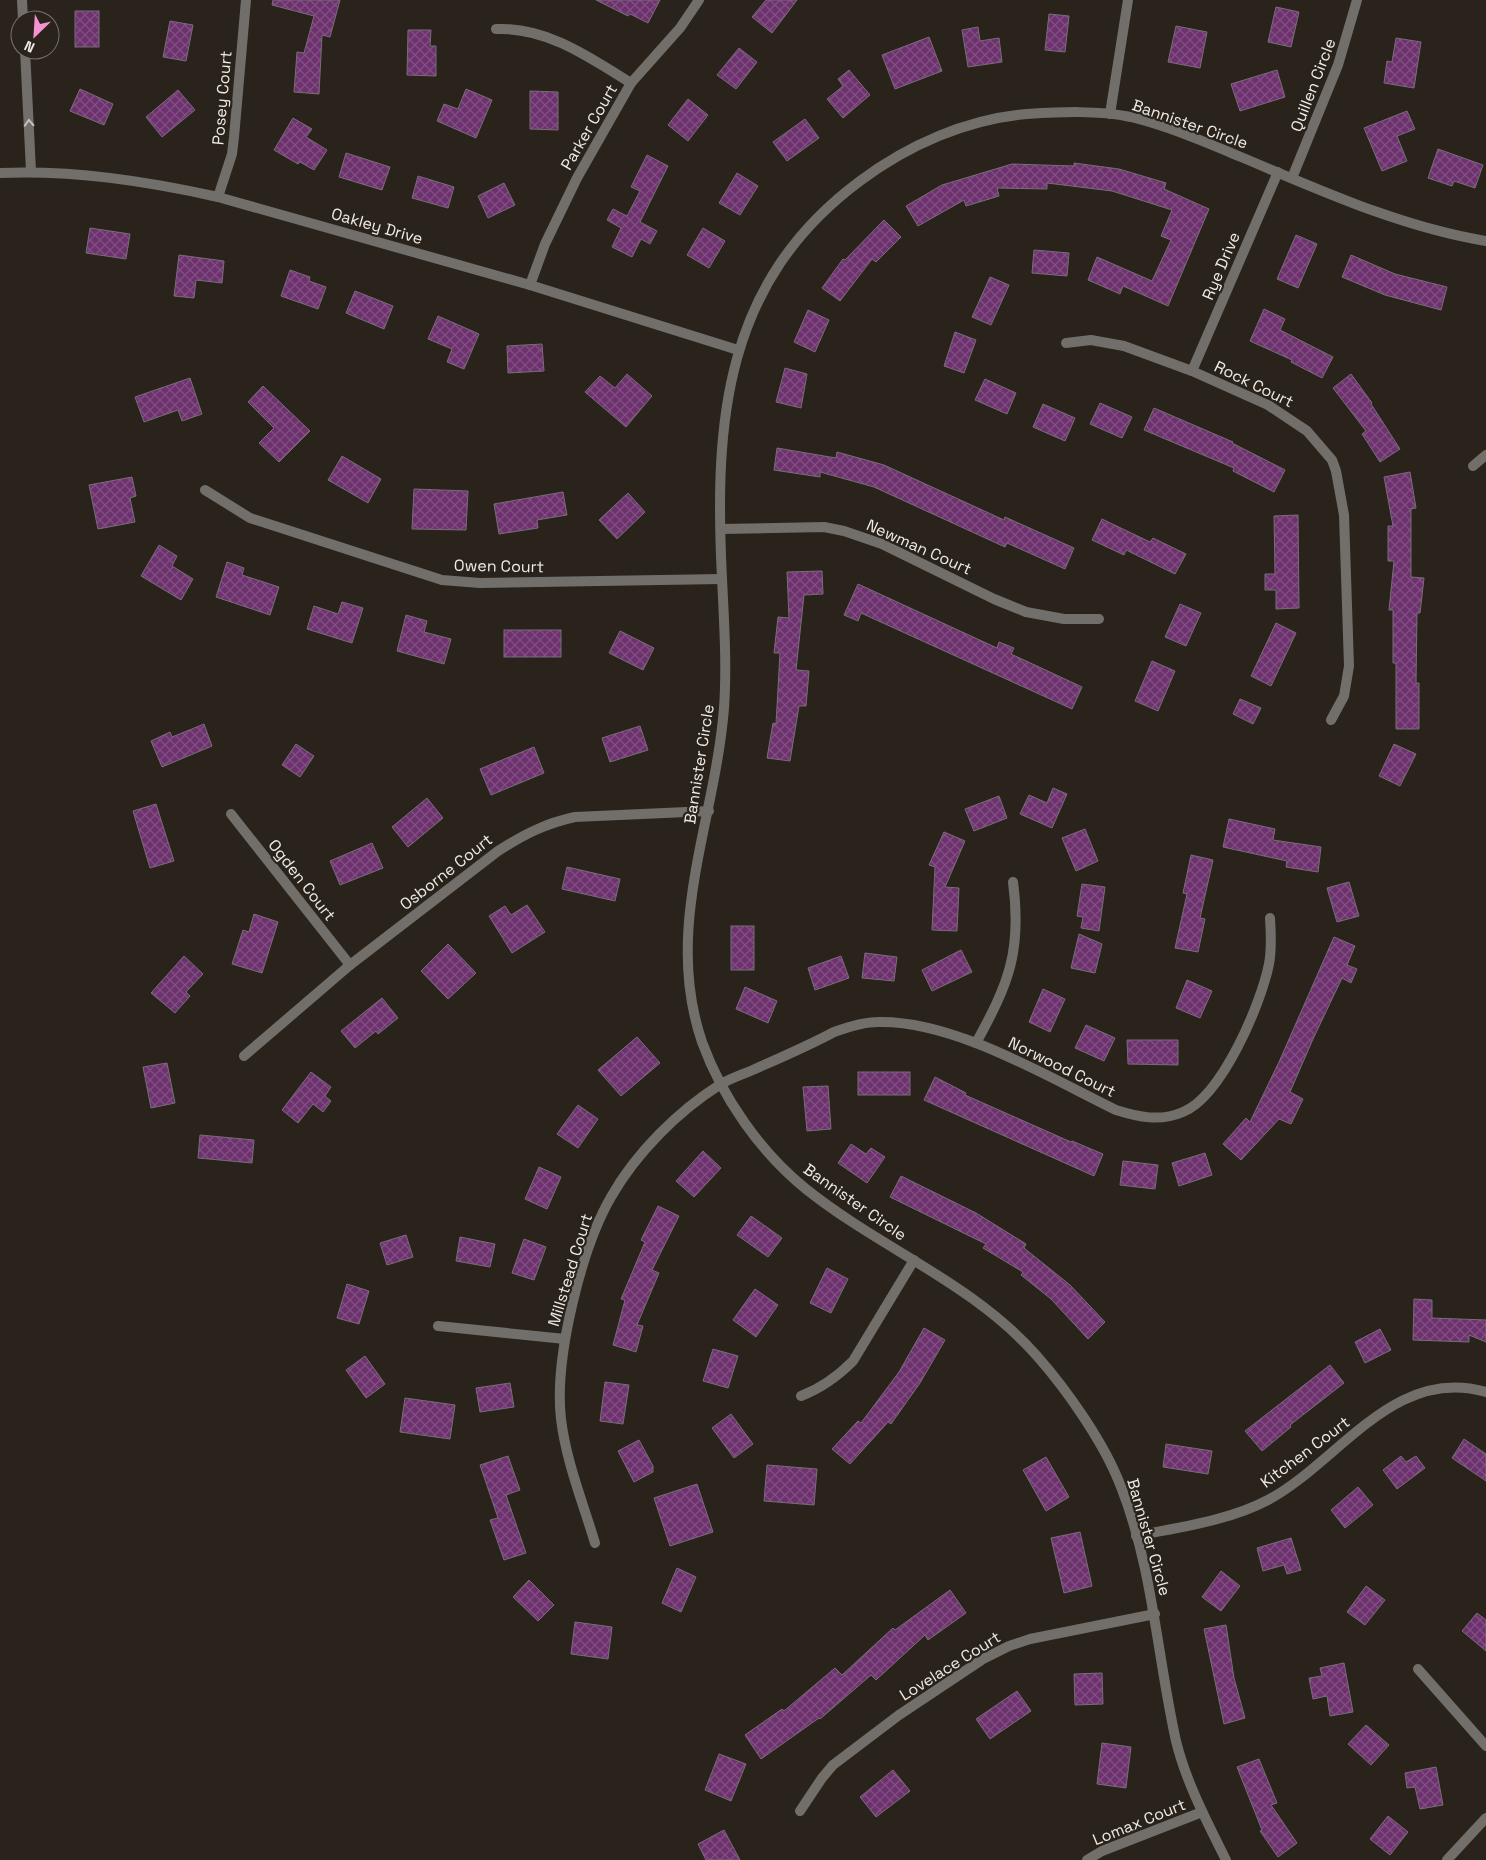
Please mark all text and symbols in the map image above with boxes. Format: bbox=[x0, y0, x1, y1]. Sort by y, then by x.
north arrow bbox=[10, 10, 60, 60]
street label: Quillen Circle bbox=[1286, 35, 1340, 135]
text: N bbox=[21, 37, 38, 57]
street label: Posey Court bbox=[207, 50, 237, 146]
street label: Parker Court bbox=[556, 80, 622, 174]
street label: Bannister Circle bbox=[1129, 94, 1251, 154]
one-way arrow bbox=[23, 118, 34, 126]
street label: Oakley Drive bbox=[329, 203, 425, 249]
street label: Rye Drive bbox=[1197, 229, 1245, 303]
street label: Rock Court bbox=[1211, 356, 1297, 412]
street label: Newman Court bbox=[863, 514, 975, 580]
street label: Owen Court bbox=[454, 555, 544, 577]
street label: Bannister Circle bbox=[679, 703, 719, 825]
street label: Osborne Court bbox=[395, 829, 497, 915]
street label: Ogden Court bbox=[264, 835, 340, 925]
street label: Norwood Court bbox=[1005, 1032, 1119, 1102]
street label: Bannister Circle bbox=[799, 1159, 911, 1245]
street label: Millstead Court bbox=[543, 1211, 597, 1329]
street label: Kitchen Court bbox=[1256, 1411, 1354, 1493]
street label: Bannister Circle bbox=[1122, 1476, 1176, 1598]
street label: Lovelace Court bbox=[895, 1627, 1005, 1705]
street label: Lomax Court bbox=[1089, 1794, 1189, 1850]

